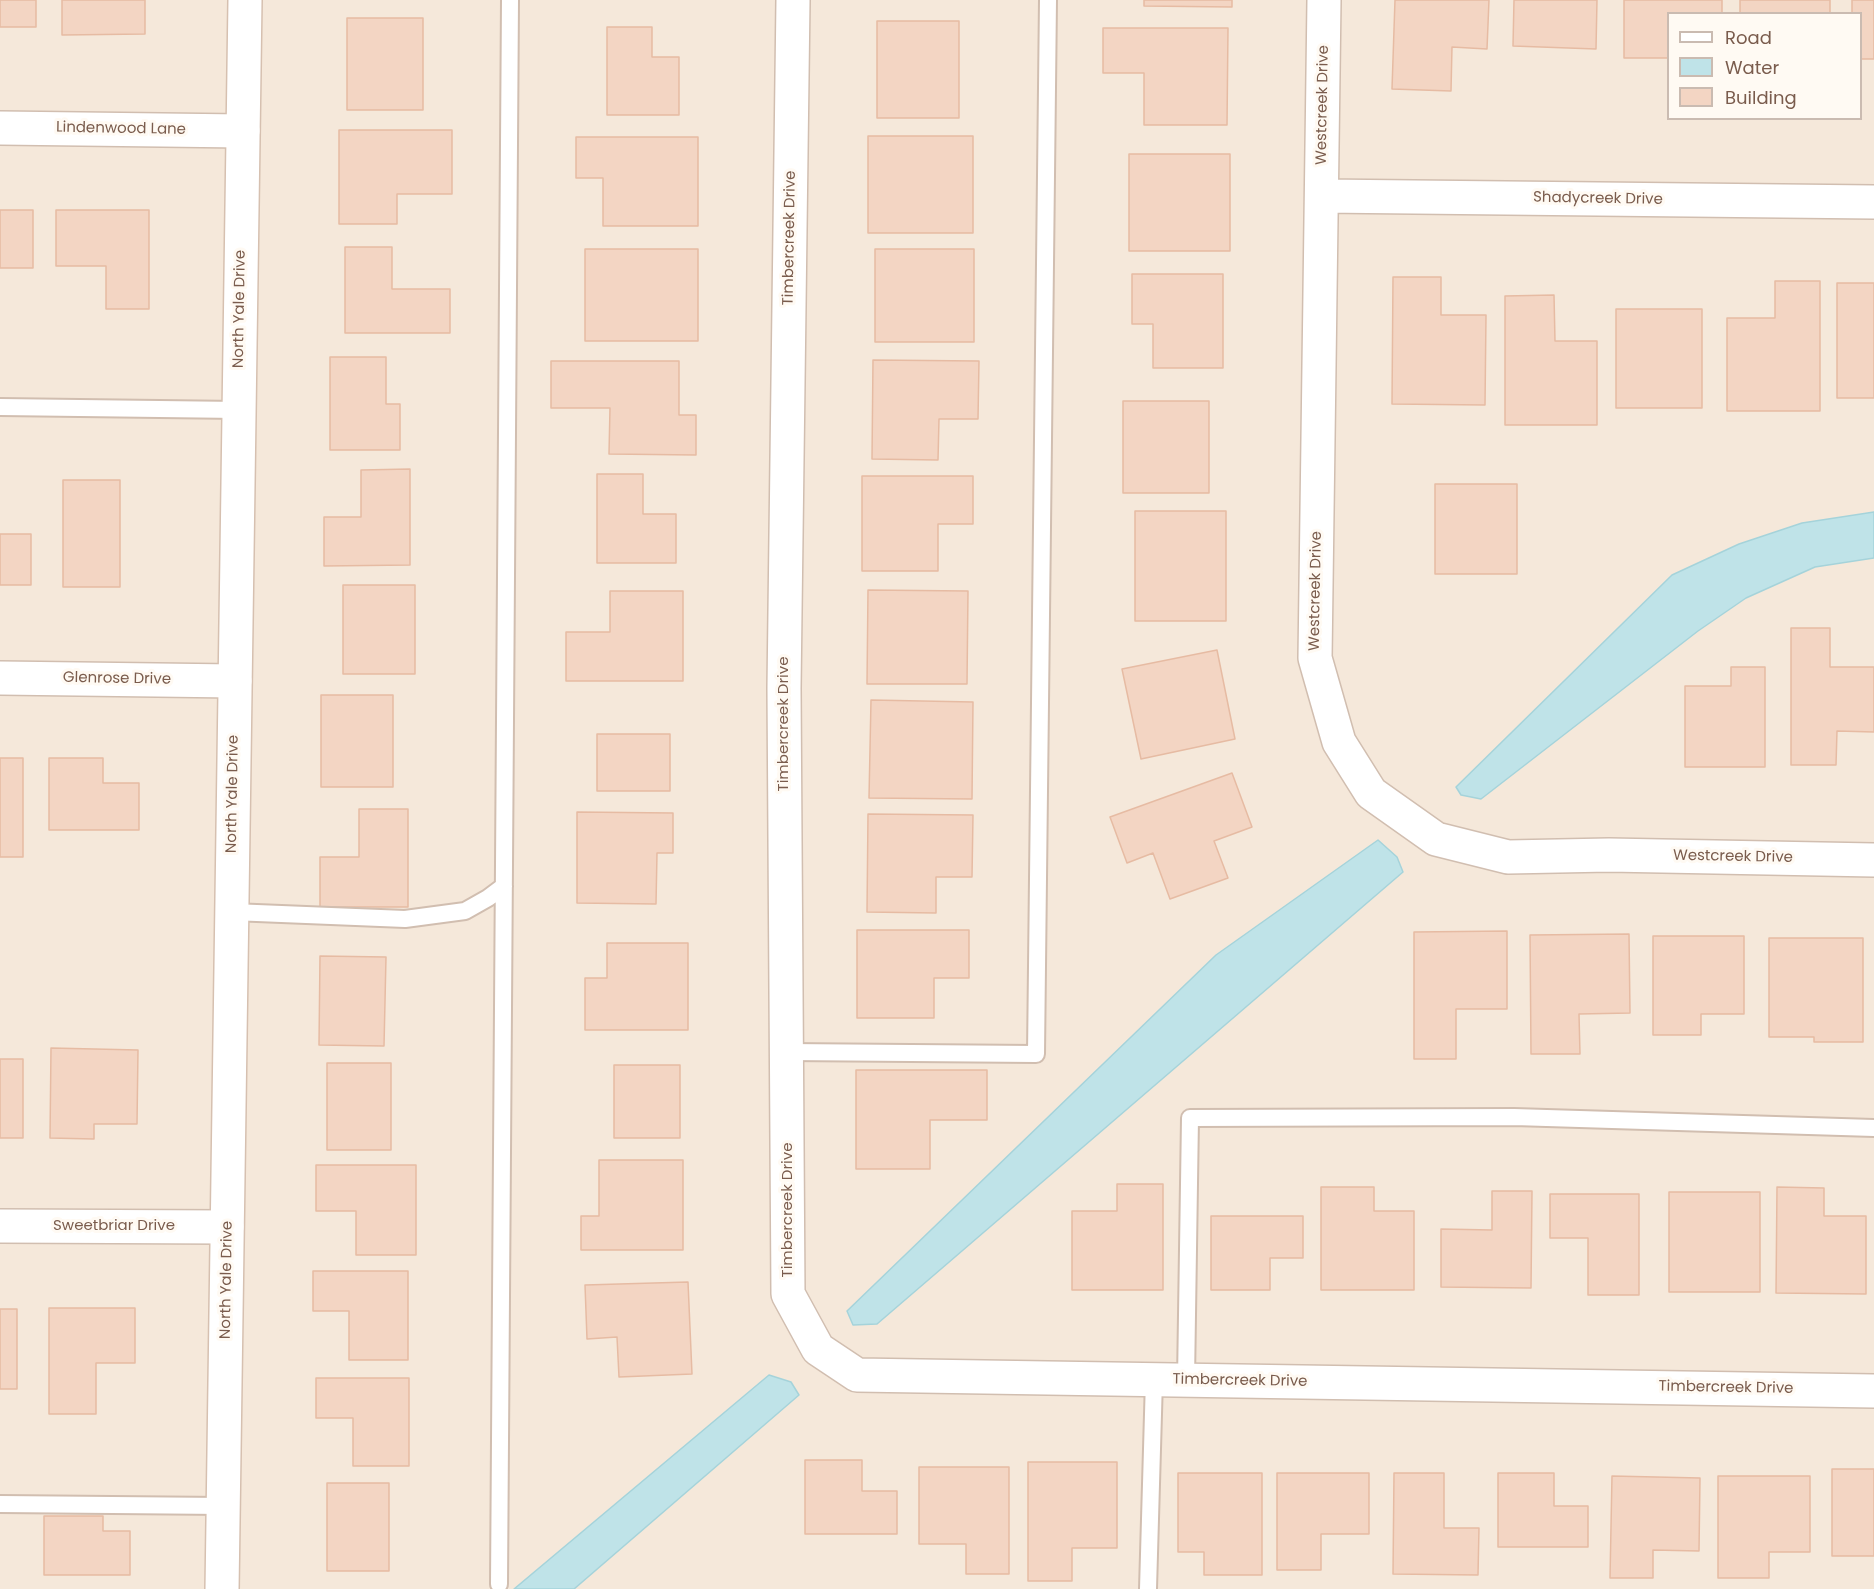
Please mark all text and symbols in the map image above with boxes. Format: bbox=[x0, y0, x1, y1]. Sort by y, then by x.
legend bbox=[1667, 12, 1862, 120]
text: Road bbox=[1725, 25, 1772, 50]
street label: Westcreek Drive bbox=[1313, 45, 1333, 165]
text: Water bbox=[1725, 55, 1779, 80]
text: Building bbox=[1725, 85, 1797, 110]
street label: Lindenwood Lane bbox=[56, 119, 186, 139]
street label: Timbercreek Drive bbox=[780, 170, 800, 306]
street label: Shadycreek Drive bbox=[1533, 189, 1663, 209]
street label: North Yale Drive bbox=[230, 250, 250, 368]
street label: Westcreek Drive bbox=[1306, 531, 1326, 651]
street label: Timbercreek Drive bbox=[775, 657, 793, 791]
street label: Glenrose Drive bbox=[63, 669, 171, 689]
street label: North Yale Drive bbox=[223, 735, 243, 853]
street label: Westcreek Drive bbox=[1673, 847, 1793, 867]
street label: Timbercreek Drive bbox=[779, 1143, 797, 1277]
street label: Sweetbriar Drive bbox=[53, 1217, 175, 1235]
street label: North Yale Drive bbox=[217, 1221, 237, 1339]
street label: Timbercreek Drive bbox=[1172, 1371, 1308, 1391]
street label: Timbercreek Drive bbox=[1658, 1378, 1794, 1398]

